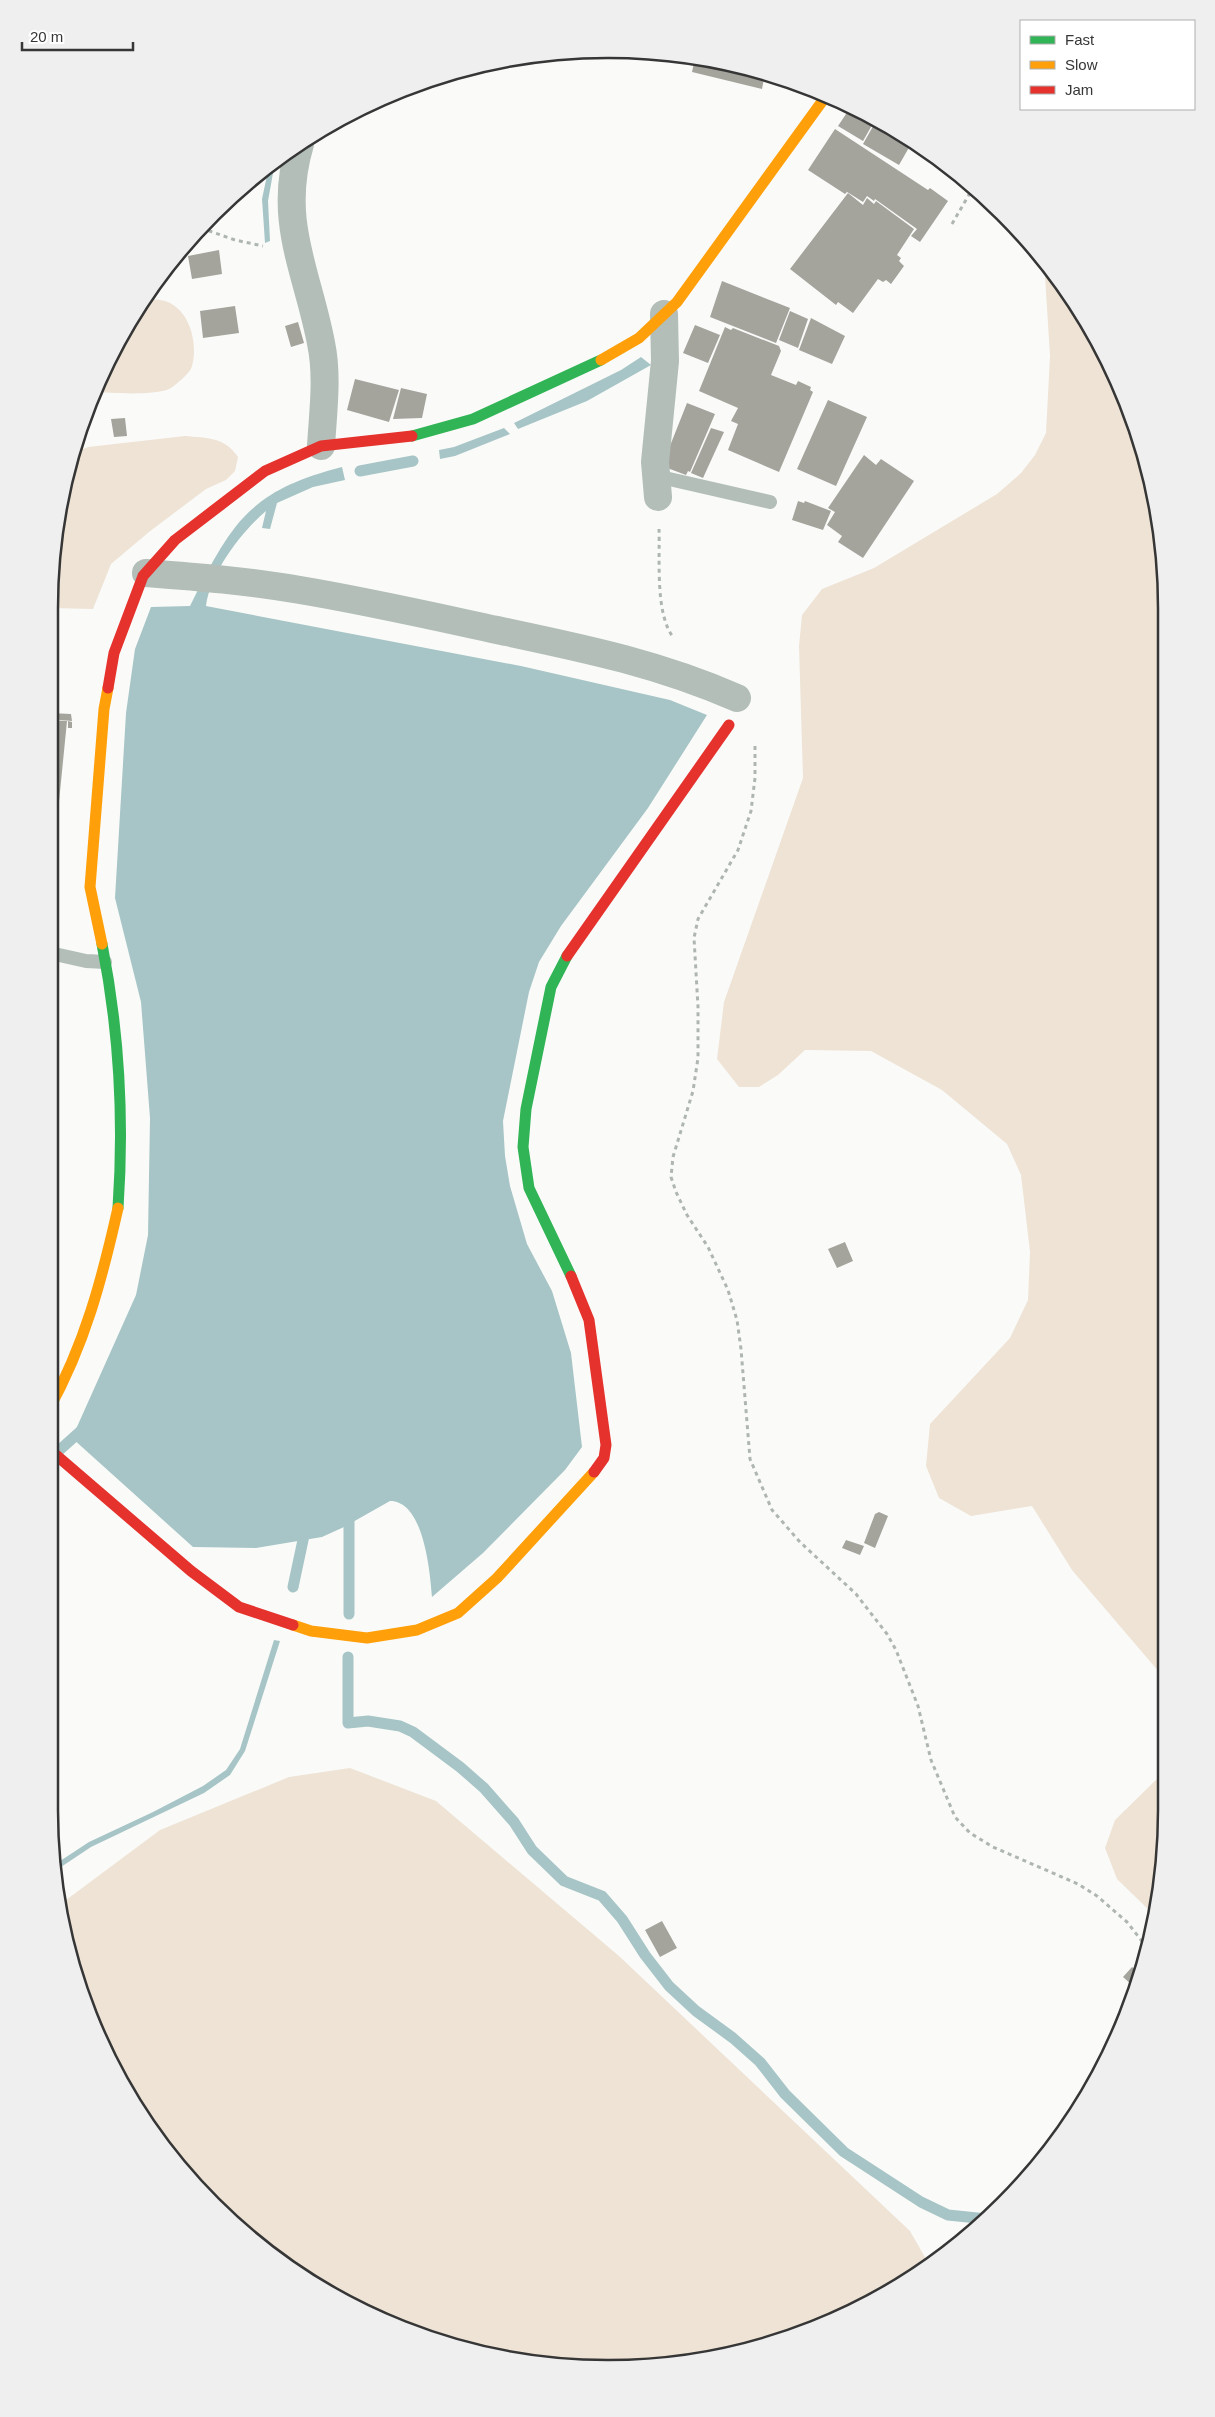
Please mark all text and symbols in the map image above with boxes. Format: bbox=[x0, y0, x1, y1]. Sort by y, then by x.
scale bar bbox=[22, 20, 134, 52]
legend bbox=[1020, 20, 1195, 110]
text: 20 m bbox=[30, 28, 63, 45]
text: Fast bbox=[1065, 31, 1095, 48]
text: Slow bbox=[1065, 56, 1098, 73]
text: Jam bbox=[1065, 81, 1093, 98]

